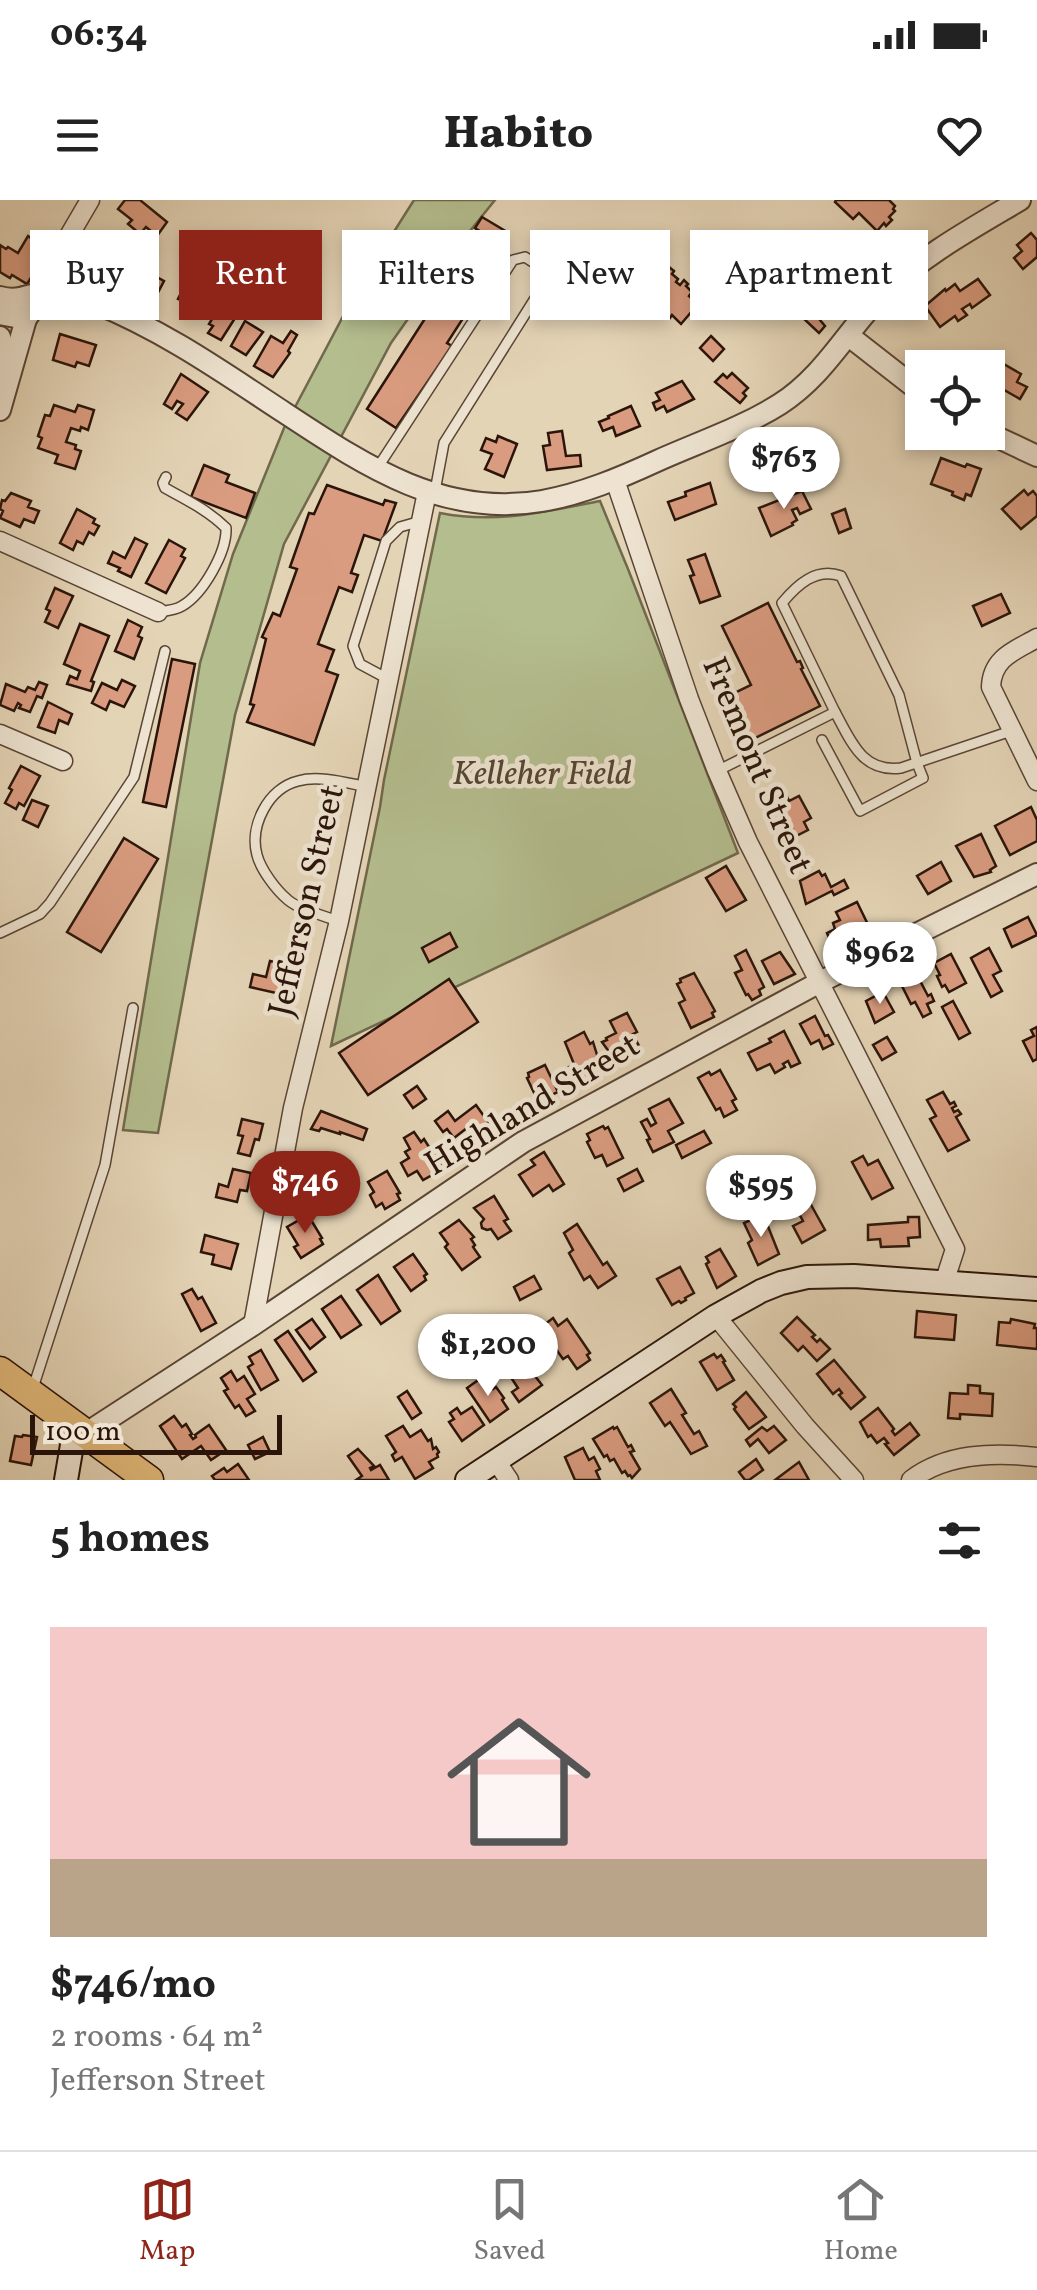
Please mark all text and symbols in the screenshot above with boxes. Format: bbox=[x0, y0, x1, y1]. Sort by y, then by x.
text: 06:34 bbox=[50, 9, 148, 62]
text: Habito bbox=[444, 104, 593, 167]
icon: menu bbox=[50, 108, 105, 163]
icon: heart bbox=[932, 108, 987, 163]
chip: Buy bbox=[30, 230, 159, 320]
chip: Rent bbox=[179, 230, 322, 320]
chip: Filters bbox=[342, 230, 510, 320]
chip: New bbox=[530, 230, 670, 320]
chip: Apartment bbox=[690, 230, 928, 320]
map controls bbox=[905, 350, 1005, 450]
button: locate bbox=[905, 350, 1005, 450]
pin: $763 bbox=[725, 427, 843, 512]
text: $763 bbox=[751, 437, 817, 481]
street label: Fremont Street bbox=[689, 650, 823, 882]
park label: Kelleher Field bbox=[452, 751, 632, 799]
street label: Jefferson Street bbox=[258, 781, 358, 1021]
pin: $962 bbox=[821, 922, 939, 1007]
text: $962 bbox=[845, 932, 915, 976]
street label: Highland Street bbox=[417, 1023, 649, 1189]
pin: $746 bbox=[246, 1151, 364, 1236]
pin: $595 bbox=[702, 1155, 820, 1240]
text: $746 bbox=[271, 1161, 339, 1205]
text: $595 bbox=[728, 1165, 794, 1209]
pin: $1,200 bbox=[407, 1314, 569, 1399]
text: $1,200 bbox=[440, 1324, 536, 1368]
scale bar bbox=[30, 1410, 282, 1454]
text: 100 m bbox=[45, 1413, 120, 1452]
text: 5 homes bbox=[50, 1511, 210, 1570]
icon: filters bbox=[932, 1513, 987, 1568]
icon: home bbox=[429, 1692, 609, 1872]
text: $746/mo bbox=[50, 1957, 216, 2016]
text: 2 rooms · 64 m² bbox=[50, 2016, 263, 2060]
text: Jefferson Street bbox=[50, 2060, 266, 2104]
tab: Map bbox=[139, 2172, 195, 2271]
tab: Saved bbox=[473, 2172, 546, 2271]
tab: Home bbox=[824, 2172, 898, 2271]

